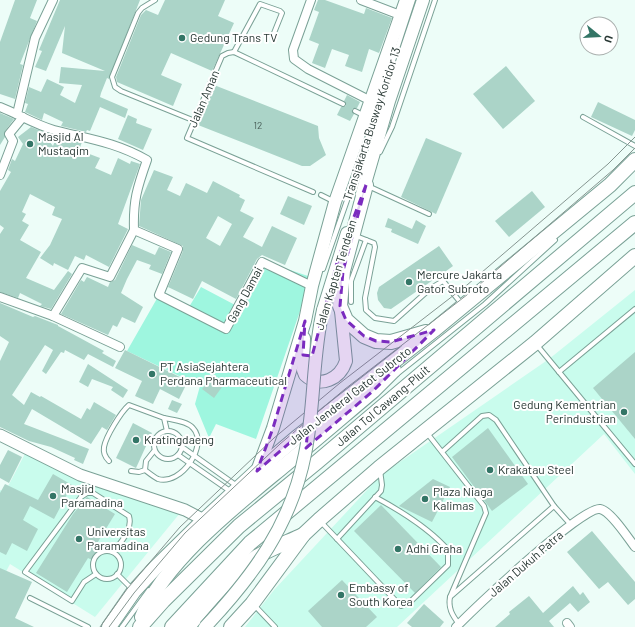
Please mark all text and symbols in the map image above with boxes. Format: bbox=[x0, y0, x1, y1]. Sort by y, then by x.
north arrow bbox=[579, 16, 619, 56]
place label: Gedung Trans TV bbox=[190, 30, 277, 44]
marker: Gedung Trans TV bbox=[177, 33, 187, 43]
text: U bbox=[602, 34, 616, 45]
street label: Transjakarta Busway Koridor 13 bbox=[340, 45, 403, 202]
street label: Jalan Aman bbox=[185, 68, 221, 129]
house number: 12 bbox=[254, 119, 262, 131]
place label: Masjid Al Mustaqim bbox=[38, 129, 89, 157]
marker: Masjid Al Mustaqim bbox=[25, 139, 35, 149]
street label: Jalan Kapten Tendean bbox=[312, 218, 358, 332]
street label: Gang Damai bbox=[224, 264, 265, 325]
place label: Mercure Jakarta Gator Subroto bbox=[417, 267, 502, 295]
marker: Mercure Jakarta Gator Subroto bbox=[404, 277, 414, 287]
street label: Jalan Jenderal Gatot Subroto bbox=[285, 343, 413, 447]
place label: PT AsiaSejahtera Perdana Pharmaceutical bbox=[160, 359, 287, 387]
street label: Jalan Tol Cawang–Pluit bbox=[332, 362, 432, 449]
marker: PT AsiaSejahtera Perdana Pharmaceutical bbox=[147, 369, 157, 379]
place label: Gedung Kementrian Perindustrian bbox=[513, 397, 616, 425]
marker: Gedung Kementrian Perindustrian bbox=[619, 407, 629, 417]
place label: Kratingdaeng bbox=[144, 432, 214, 446]
marker: Kratingdaeng bbox=[131, 435, 141, 445]
place label: Krakatau Steel bbox=[498, 462, 574, 476]
marker: Krakatau Steel bbox=[485, 465, 495, 475]
place label: Masjid Paramadina bbox=[61, 481, 123, 509]
place label: Plaza Niaga Kalimas bbox=[433, 484, 493, 512]
marker: Masjid Paramadina bbox=[48, 491, 58, 501]
marker: Plaza Niaga Kalimas bbox=[420, 494, 430, 504]
place label: Universitas Paramadina bbox=[87, 524, 149, 552]
street label: Jalan Dukuh Patra bbox=[485, 527, 565, 599]
marker: Universitas Paramadina bbox=[74, 534, 84, 544]
place label: Adhi Graha bbox=[406, 541, 462, 555]
marker: Adhi Graha bbox=[393, 544, 403, 554]
place label: Embassy of South Korea bbox=[349, 580, 413, 608]
marker: Embassy of South Korea bbox=[336, 590, 346, 600]

